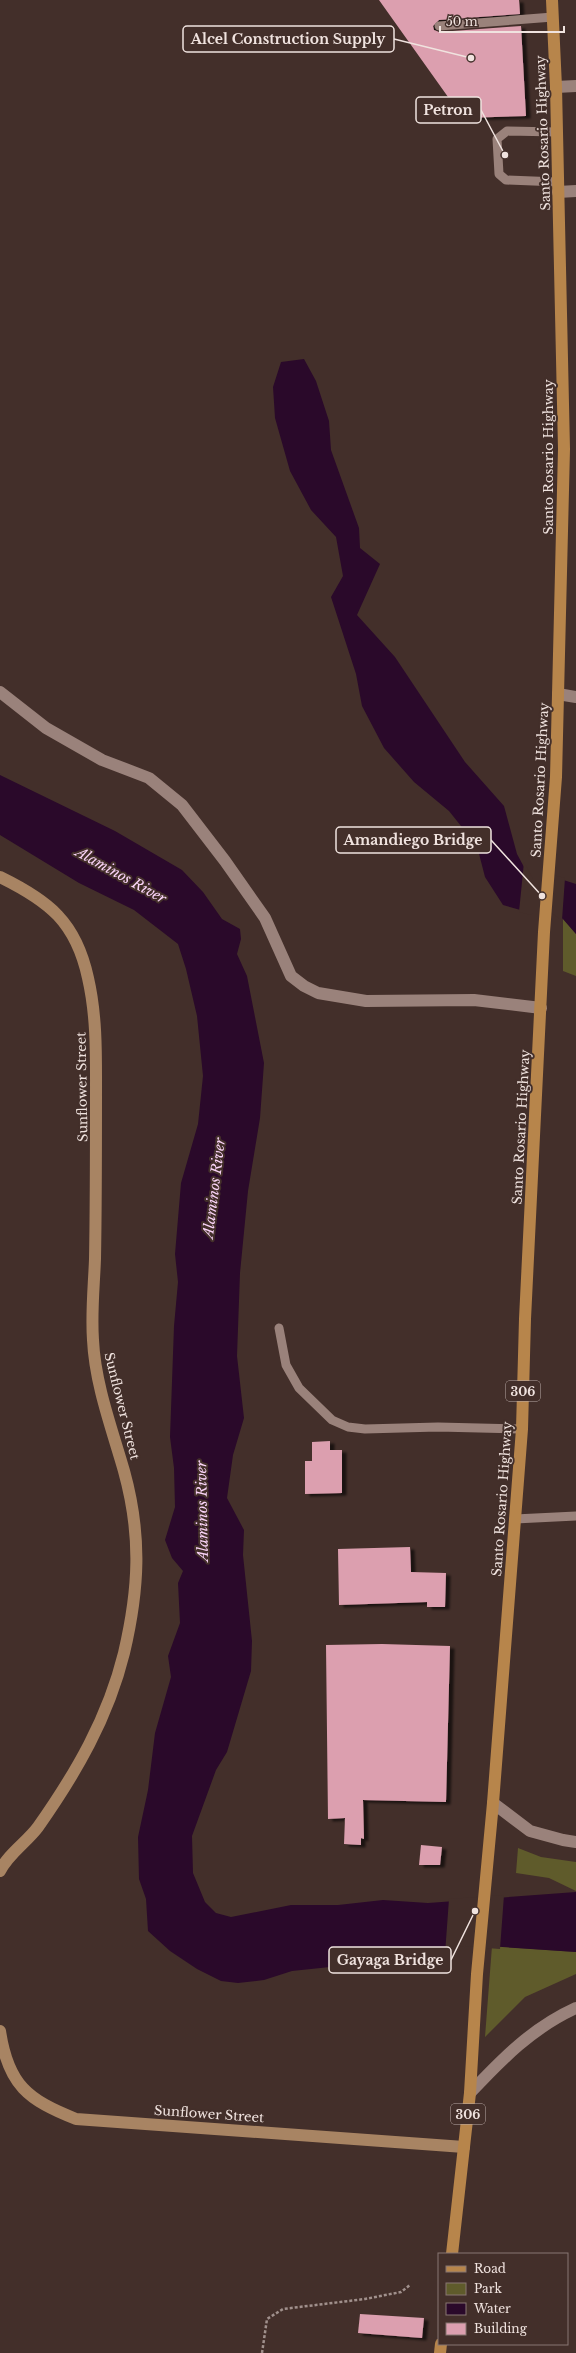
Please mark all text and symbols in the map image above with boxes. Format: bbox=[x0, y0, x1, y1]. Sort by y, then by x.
scale bar bbox=[440, 8, 564, 34]
text: 50 m bbox=[446, 14, 478, 29]
callout: Alcel Construction Supply bbox=[183, 26, 394, 52]
text: Alcel Construction Supply bbox=[190, 30, 386, 48]
street label: Santo Rosario Highway bbox=[532, 54, 554, 211]
callout: Petron bbox=[416, 97, 481, 123]
text: Petron bbox=[423, 101, 473, 119]
street label: Santo Rosario Highway bbox=[540, 379, 557, 535]
street label: Santo Rosario Highway bbox=[527, 701, 553, 858]
callout: Amandiego Bridge bbox=[336, 827, 491, 853]
text: Amandiego Bridge bbox=[343, 831, 482, 849]
water label: Alaminos River bbox=[71, 842, 170, 908]
street label: Sunflower Street bbox=[73, 1032, 91, 1142]
street label: Santo Rosario Highway bbox=[508, 1048, 534, 1205]
water label: Alaminos River bbox=[199, 1136, 229, 1241]
street label: Sunflower Street bbox=[100, 1351, 144, 1462]
road number: 306 bbox=[506, 1381, 540, 1401]
street label: Santo Rosario Highway bbox=[488, 1420, 516, 1577]
water label: Alaminos River bbox=[192, 1460, 212, 1564]
callout: Gayaga Bridge bbox=[329, 1947, 451, 1973]
text: Gayaga Bridge bbox=[337, 1951, 443, 1969]
street label: Sunflower Street bbox=[153, 2102, 265, 2126]
road number: 306 bbox=[451, 2104, 485, 2124]
legend bbox=[438, 2253, 568, 2345]
text: Road bbox=[474, 2261, 506, 2276]
text: Park bbox=[474, 2281, 502, 2296]
text: Water bbox=[473, 2301, 511, 2316]
text: Building bbox=[474, 2321, 528, 2336]

